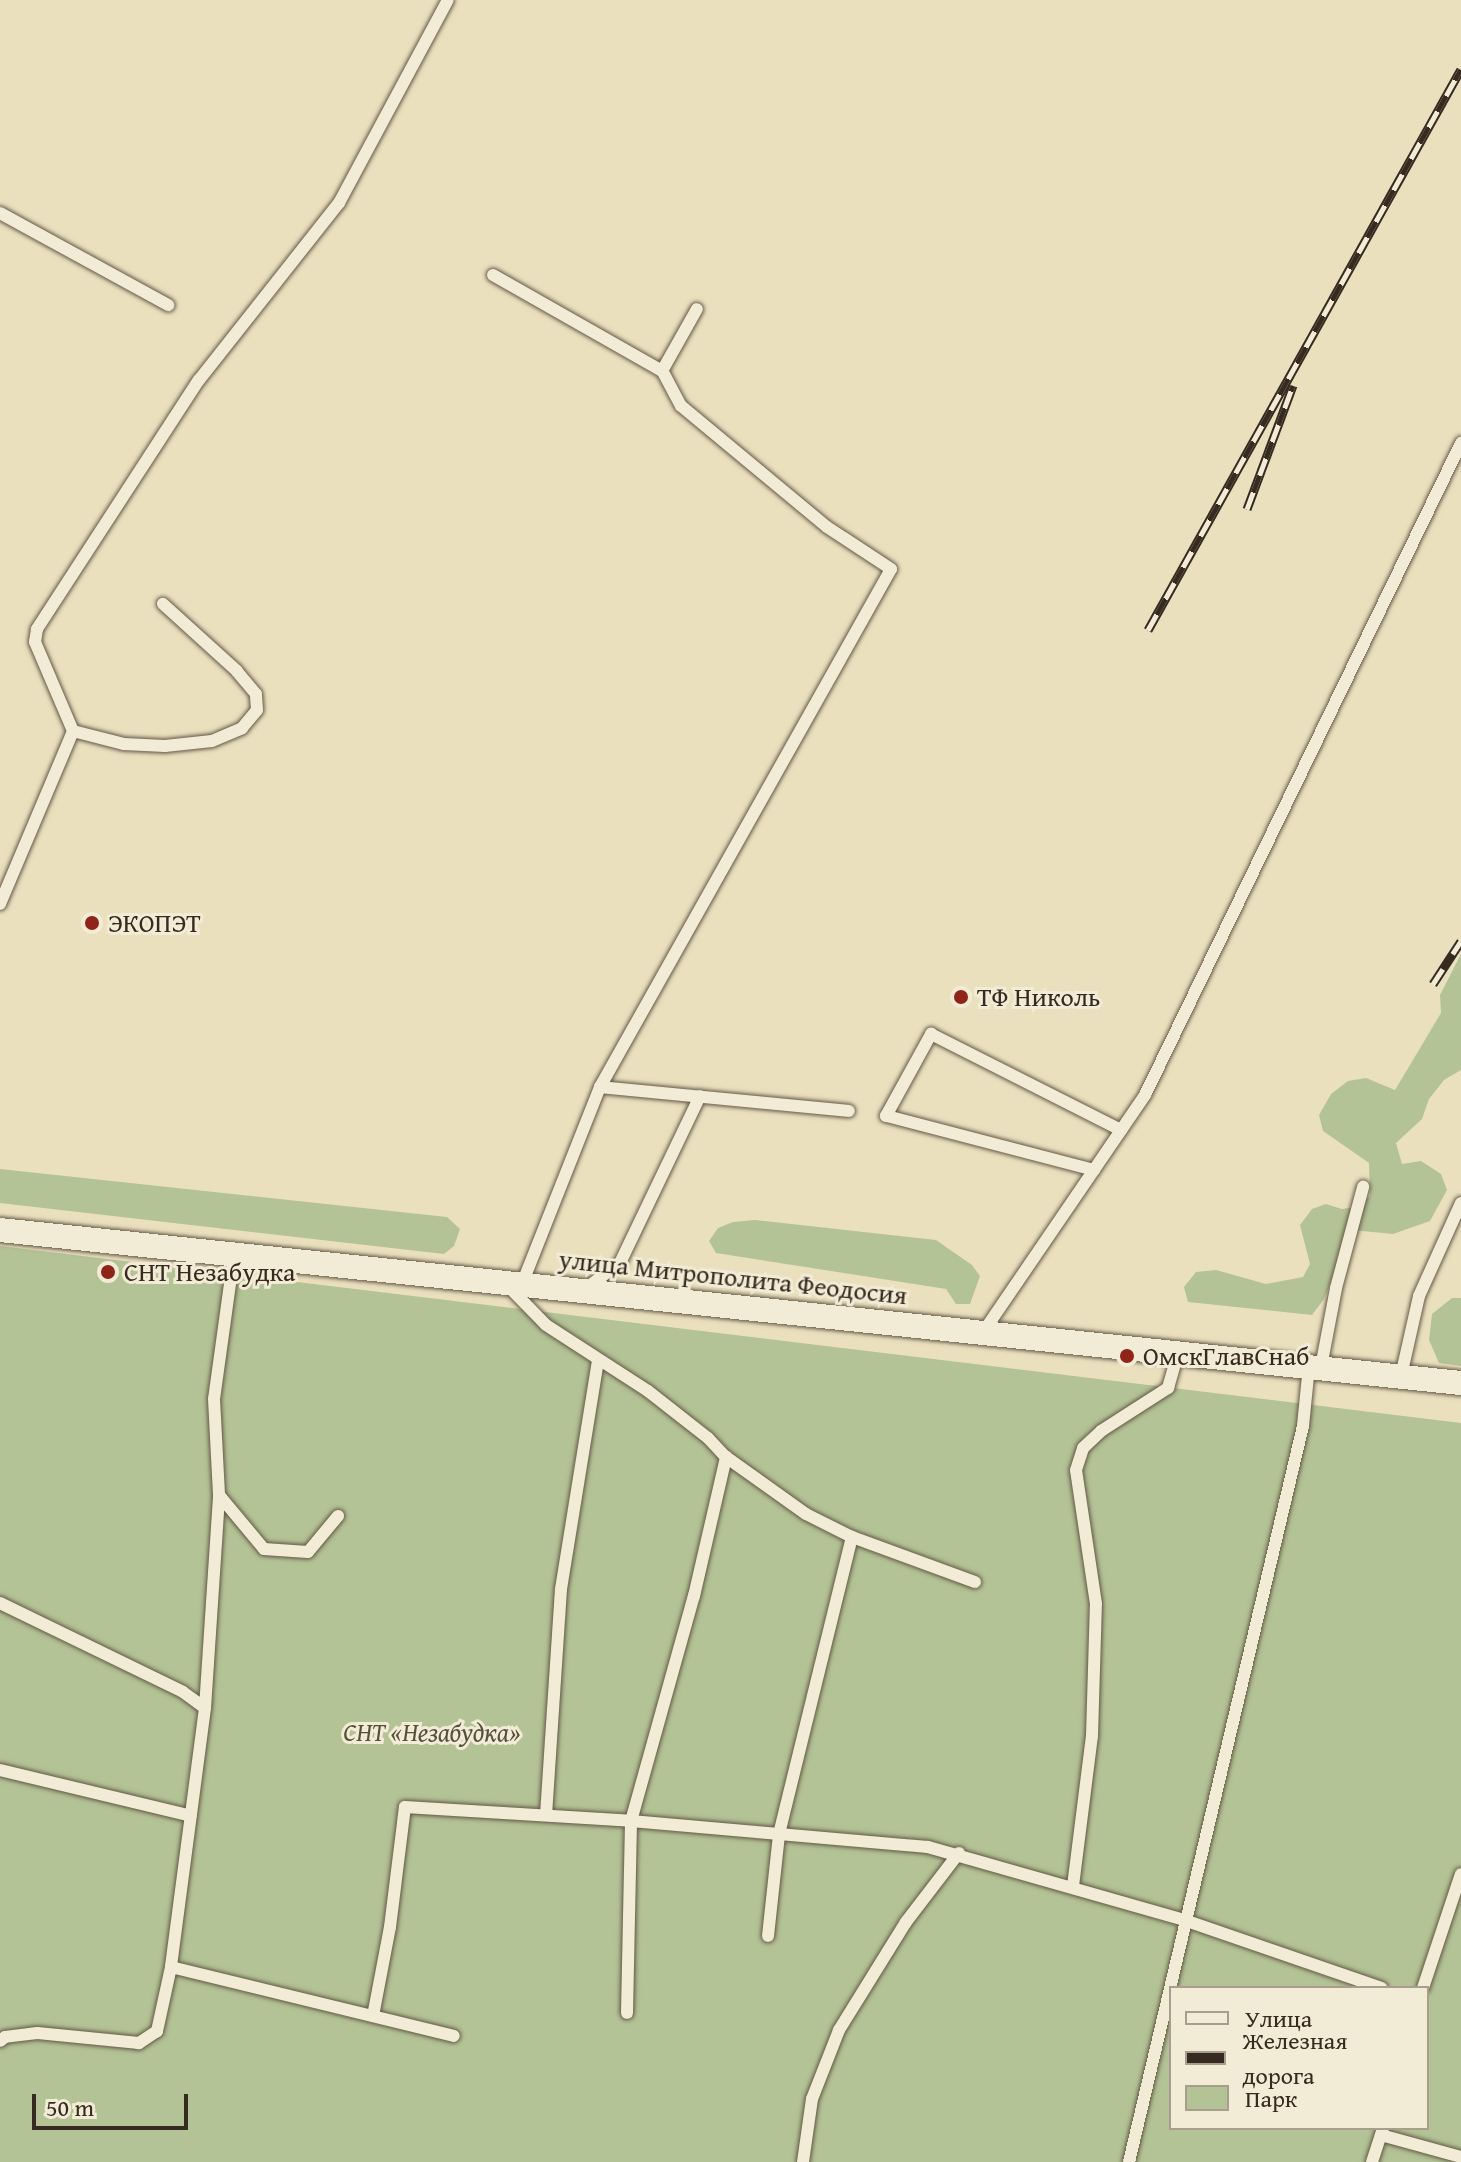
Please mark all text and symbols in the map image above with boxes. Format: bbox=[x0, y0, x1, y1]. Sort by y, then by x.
place label: ЭКОПЭТ bbox=[108, 907, 201, 939]
marker: ЭКОПЭТ bbox=[83, 914, 101, 932]
place label: ТФ Николь bbox=[977, 981, 1100, 1013]
marker: ТФ Николь bbox=[952, 988, 970, 1006]
street label: улица Митрополита Феодосия bbox=[557, 1243, 909, 1311]
place label: СНТ Незабудка bbox=[124, 1256, 296, 1288]
marker: СНТ Незабудка bbox=[99, 1263, 117, 1281]
place label: ОмскГлавСнаб bbox=[1143, 1340, 1309, 1372]
marker: ОмскГлавСнаб bbox=[1118, 1347, 1136, 1365]
park label: СНТ «Незабудка» bbox=[343, 1716, 521, 1748]
legend bbox=[1169, 1986, 1429, 2130]
text: Улица bbox=[1245, 2001, 1312, 2036]
text: Железная дорога bbox=[1242, 2023, 1347, 2093]
scale bar bbox=[36, 2078, 192, 2128]
text: Парк bbox=[1245, 2081, 1297, 2116]
text: 50 m bbox=[46, 2090, 94, 2125]

